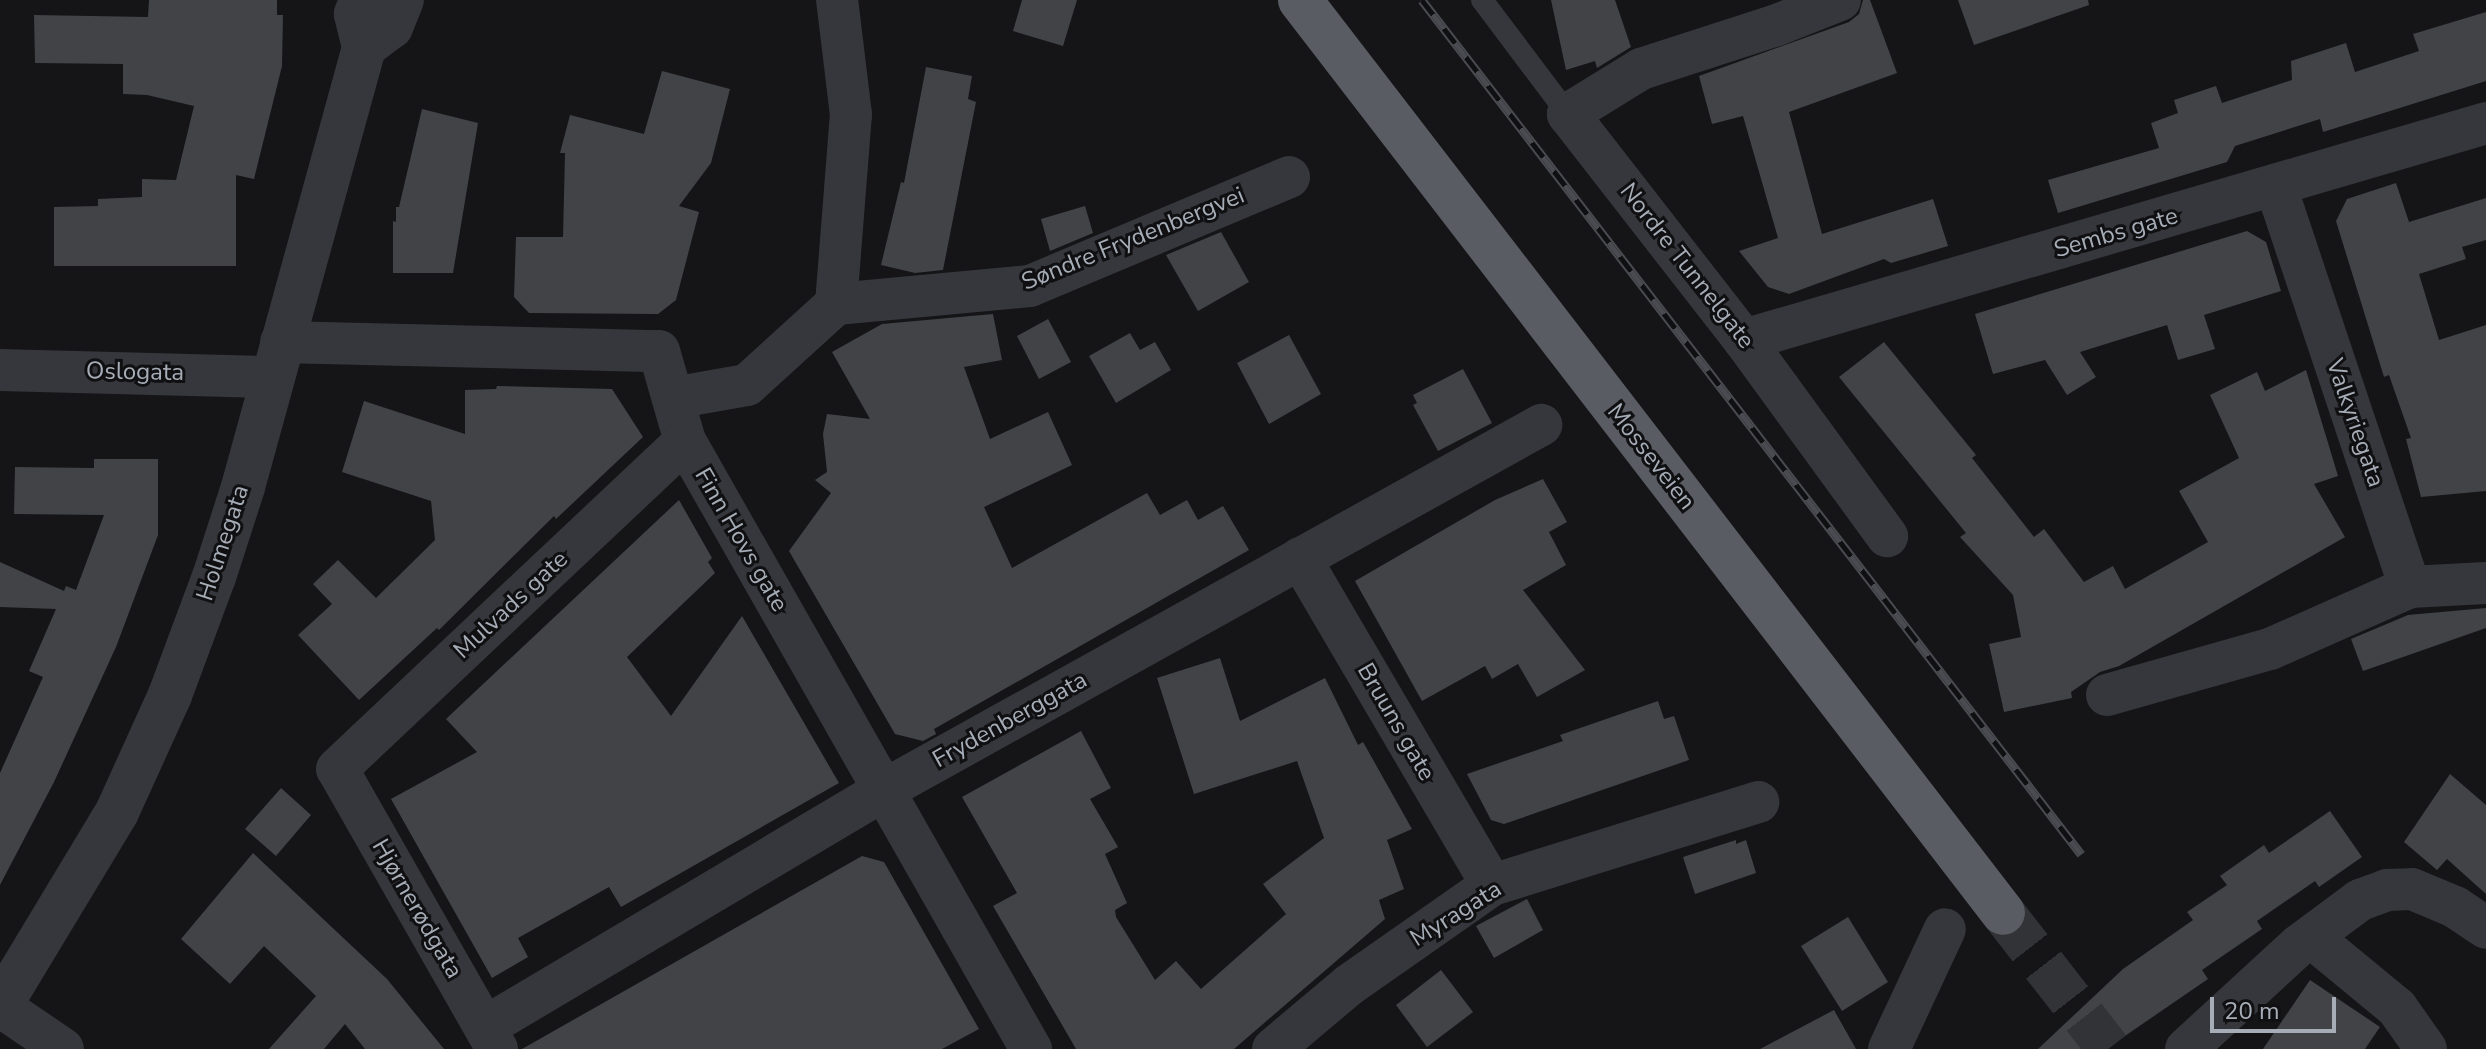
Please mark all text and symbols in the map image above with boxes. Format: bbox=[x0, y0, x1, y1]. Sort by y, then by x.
street label: Nordre Tunnelgate bbox=[1613, 178, 1761, 354]
street label: Søndre Frydenbergvei bbox=[1017, 181, 1249, 297]
street label: Sembs gate bbox=[2051, 202, 2181, 264]
street label: Valkyriegata bbox=[2320, 355, 2390, 491]
street label: Oslogata bbox=[86, 357, 184, 387]
street label: Mosseveien bbox=[1601, 398, 1701, 516]
street label: Finn Hovs gate bbox=[688, 463, 794, 617]
street label: Holmegata bbox=[191, 482, 255, 604]
street label: Mulvads gate bbox=[448, 545, 574, 665]
street label: Bruuns gate bbox=[1351, 658, 1441, 786]
street label: Frydenberggata bbox=[928, 666, 1092, 774]
street label: Hjørnerødgata bbox=[366, 834, 468, 984]
street label: Myragata bbox=[1405, 875, 1507, 953]
scale bar bbox=[2214, 981, 2340, 1031]
text: 20 m bbox=[2224, 995, 2280, 1027]

